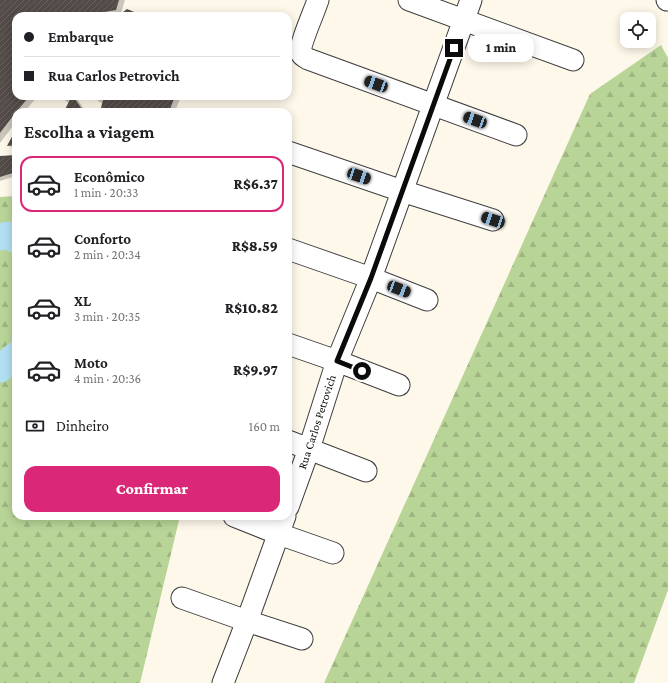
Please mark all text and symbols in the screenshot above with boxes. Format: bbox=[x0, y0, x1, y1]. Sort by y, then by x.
map controls bbox=[620, 12, 656, 48]
button: locate bbox=[620, 12, 656, 48]
text: Embarque bbox=[48, 29, 114, 45]
callout: 1 min bbox=[468, 34, 534, 62]
route end bbox=[445, 39, 463, 57]
text: 1 min bbox=[486, 40, 516, 55]
text: Rua Carlos Petrovich bbox=[48, 68, 180, 84]
car bbox=[363, 74, 389, 94]
car bbox=[462, 110, 488, 130]
text: Escolha a viagem bbox=[24, 122, 154, 142]
icon: car bbox=[26, 166, 62, 202]
car bbox=[346, 166, 372, 186]
text: Econômico bbox=[74, 169, 145, 185]
text: R$6.37 bbox=[234, 176, 278, 192]
text: 1 min · 20:33 bbox=[74, 185, 138, 200]
car bbox=[480, 211, 506, 229]
icon: car bbox=[26, 228, 62, 264]
text: Conforto bbox=[74, 231, 131, 247]
text: R$8.59 bbox=[232, 238, 278, 254]
text: 2 min · 20:34 bbox=[74, 247, 141, 262]
car bbox=[386, 279, 412, 299]
icon: car bbox=[26, 290, 62, 326]
text: XL bbox=[74, 293, 91, 309]
text: R$10.82 bbox=[225, 300, 278, 316]
text: 3 min · 20:35 bbox=[74, 309, 140, 324]
icon: car bbox=[26, 352, 62, 388]
text: Moto bbox=[74, 355, 108, 371]
text: R$9.97 bbox=[233, 362, 278, 378]
route start bbox=[353, 362, 371, 380]
text: 4 min · 20:36 bbox=[74, 371, 141, 386]
street label: Rua Carlos Petrovich bbox=[295, 372, 339, 471]
icon: cash bbox=[24, 415, 46, 437]
text: Dinheiro bbox=[56, 418, 109, 434]
text: 160 m bbox=[249, 419, 280, 434]
button: Confirmar bbox=[24, 466, 280, 512]

